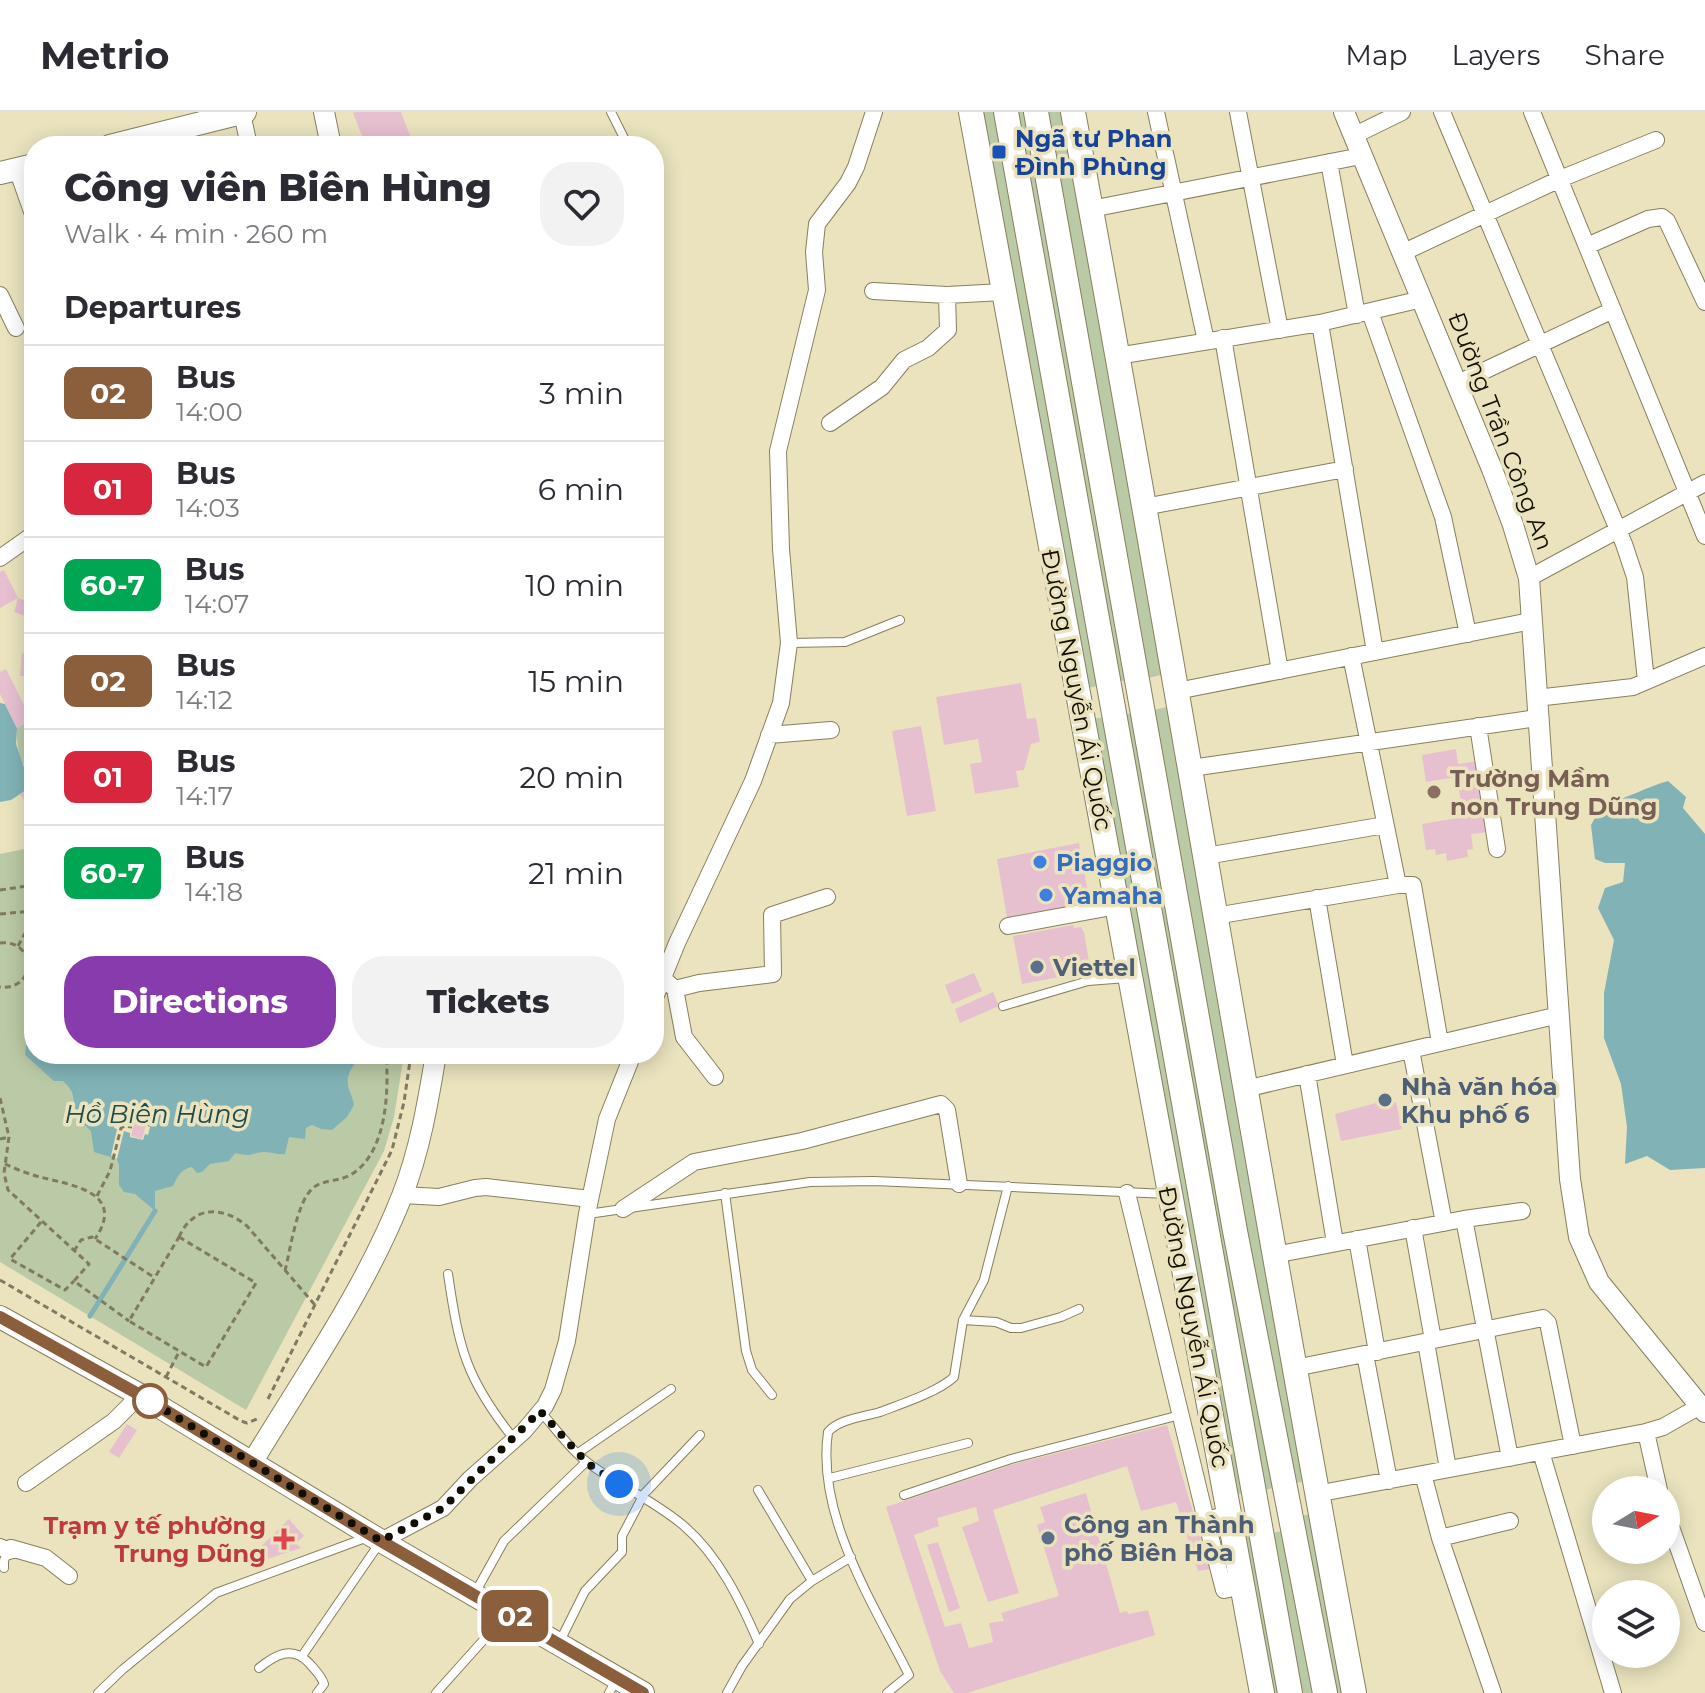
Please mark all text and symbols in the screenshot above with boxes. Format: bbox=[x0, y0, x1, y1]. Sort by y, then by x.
text: Metrio bbox=[40, 32, 169, 79]
text: Map bbox=[1345, 38, 1408, 72]
text: Layers bbox=[1452, 38, 1541, 72]
text: Share bbox=[1585, 38, 1665, 72]
place label: Ngã tư Phan Đình Phùng bbox=[1015, 124, 1172, 181]
marker: Ngã tư Phan Đình Phùng bbox=[990, 143, 1008, 161]
button: heart bbox=[540, 162, 624, 246]
text: Công viên Biên Hùng bbox=[64, 164, 492, 211]
text: Walk · 4 min · 260 m bbox=[64, 218, 328, 250]
text: Departures bbox=[64, 289, 241, 326]
street label: Đường Trần Công An bbox=[1442, 308, 1560, 554]
text: Bus bbox=[176, 359, 236, 396]
text: 3 min bbox=[539, 375, 624, 412]
text: 02 bbox=[90, 376, 126, 410]
text: 14:00 bbox=[176, 396, 243, 428]
text: Bus bbox=[176, 455, 236, 492]
text: 6 min bbox=[538, 471, 624, 508]
text: 01 bbox=[93, 472, 123, 506]
text: 14:03 bbox=[176, 492, 240, 524]
street label: Đường Nguyễn Ái Quốc bbox=[1035, 547, 1119, 833]
text: Bus bbox=[185, 551, 244, 588]
text: 10 min bbox=[525, 567, 624, 604]
text: 60-7 bbox=[80, 568, 145, 602]
text: 14:07 bbox=[185, 588, 249, 620]
text: Bus bbox=[176, 647, 236, 684]
text: 15 min bbox=[528, 663, 624, 700]
text: 02 bbox=[90, 664, 126, 698]
text: 14:12 bbox=[176, 684, 232, 716]
text: Bus bbox=[176, 743, 236, 780]
text: 20 min bbox=[519, 759, 624, 796]
text: 01 bbox=[93, 760, 123, 794]
place label: Trường Mầm non Trung Dũng bbox=[1450, 764, 1657, 821]
text: 14:17 bbox=[176, 780, 233, 812]
marker: Trường Mầm non Trung Dũng bbox=[1425, 783, 1443, 801]
text: Bus bbox=[185, 839, 244, 876]
place label: Piaggio bbox=[1056, 848, 1152, 877]
marker: Piaggio bbox=[1031, 853, 1049, 871]
text: 21 min bbox=[528, 855, 624, 892]
text: 60-7 bbox=[80, 856, 145, 890]
text: 14:18 bbox=[185, 876, 243, 908]
place label: Yamaha bbox=[1061, 881, 1163, 910]
marker: Yamaha bbox=[1037, 886, 1055, 904]
place label: Viettel bbox=[1052, 953, 1136, 982]
button: Directions bbox=[64, 956, 336, 1048]
button: Tickets bbox=[352, 956, 624, 1048]
marker: Viettel bbox=[1028, 958, 1046, 976]
place label: Nhà văn hóa Khu phố 6 bbox=[1401, 1072, 1558, 1129]
marker: Nhà văn hóa Khu phố 6 bbox=[1376, 1091, 1394, 1109]
water label: Hồ Biên Hùng bbox=[65, 1098, 249, 1130]
street label: Đường Nguyễn Ái Quốc bbox=[1152, 1184, 1236, 1470]
unlabelled marker bbox=[133, 1384, 167, 1418]
your location bbox=[599, 1464, 639, 1504]
north arrow bbox=[1592, 1476, 1680, 1564]
map controls bbox=[1592, 1476, 1680, 1668]
place label: Công an Thành phố Biên Hòa bbox=[1064, 1510, 1255, 1567]
place label: Trạm y tế phường Trung Dũng bbox=[43, 1511, 266, 1568]
marker: Trạm y tế phường Trung Dũng bbox=[273, 1528, 295, 1550]
marker: Công an Thành phố Biên Hòa bbox=[1039, 1529, 1057, 1547]
button: layers bbox=[1592, 1580, 1680, 1668]
line badge: 02 bbox=[479, 1590, 551, 1642]
text: 02 bbox=[497, 1599, 533, 1633]

